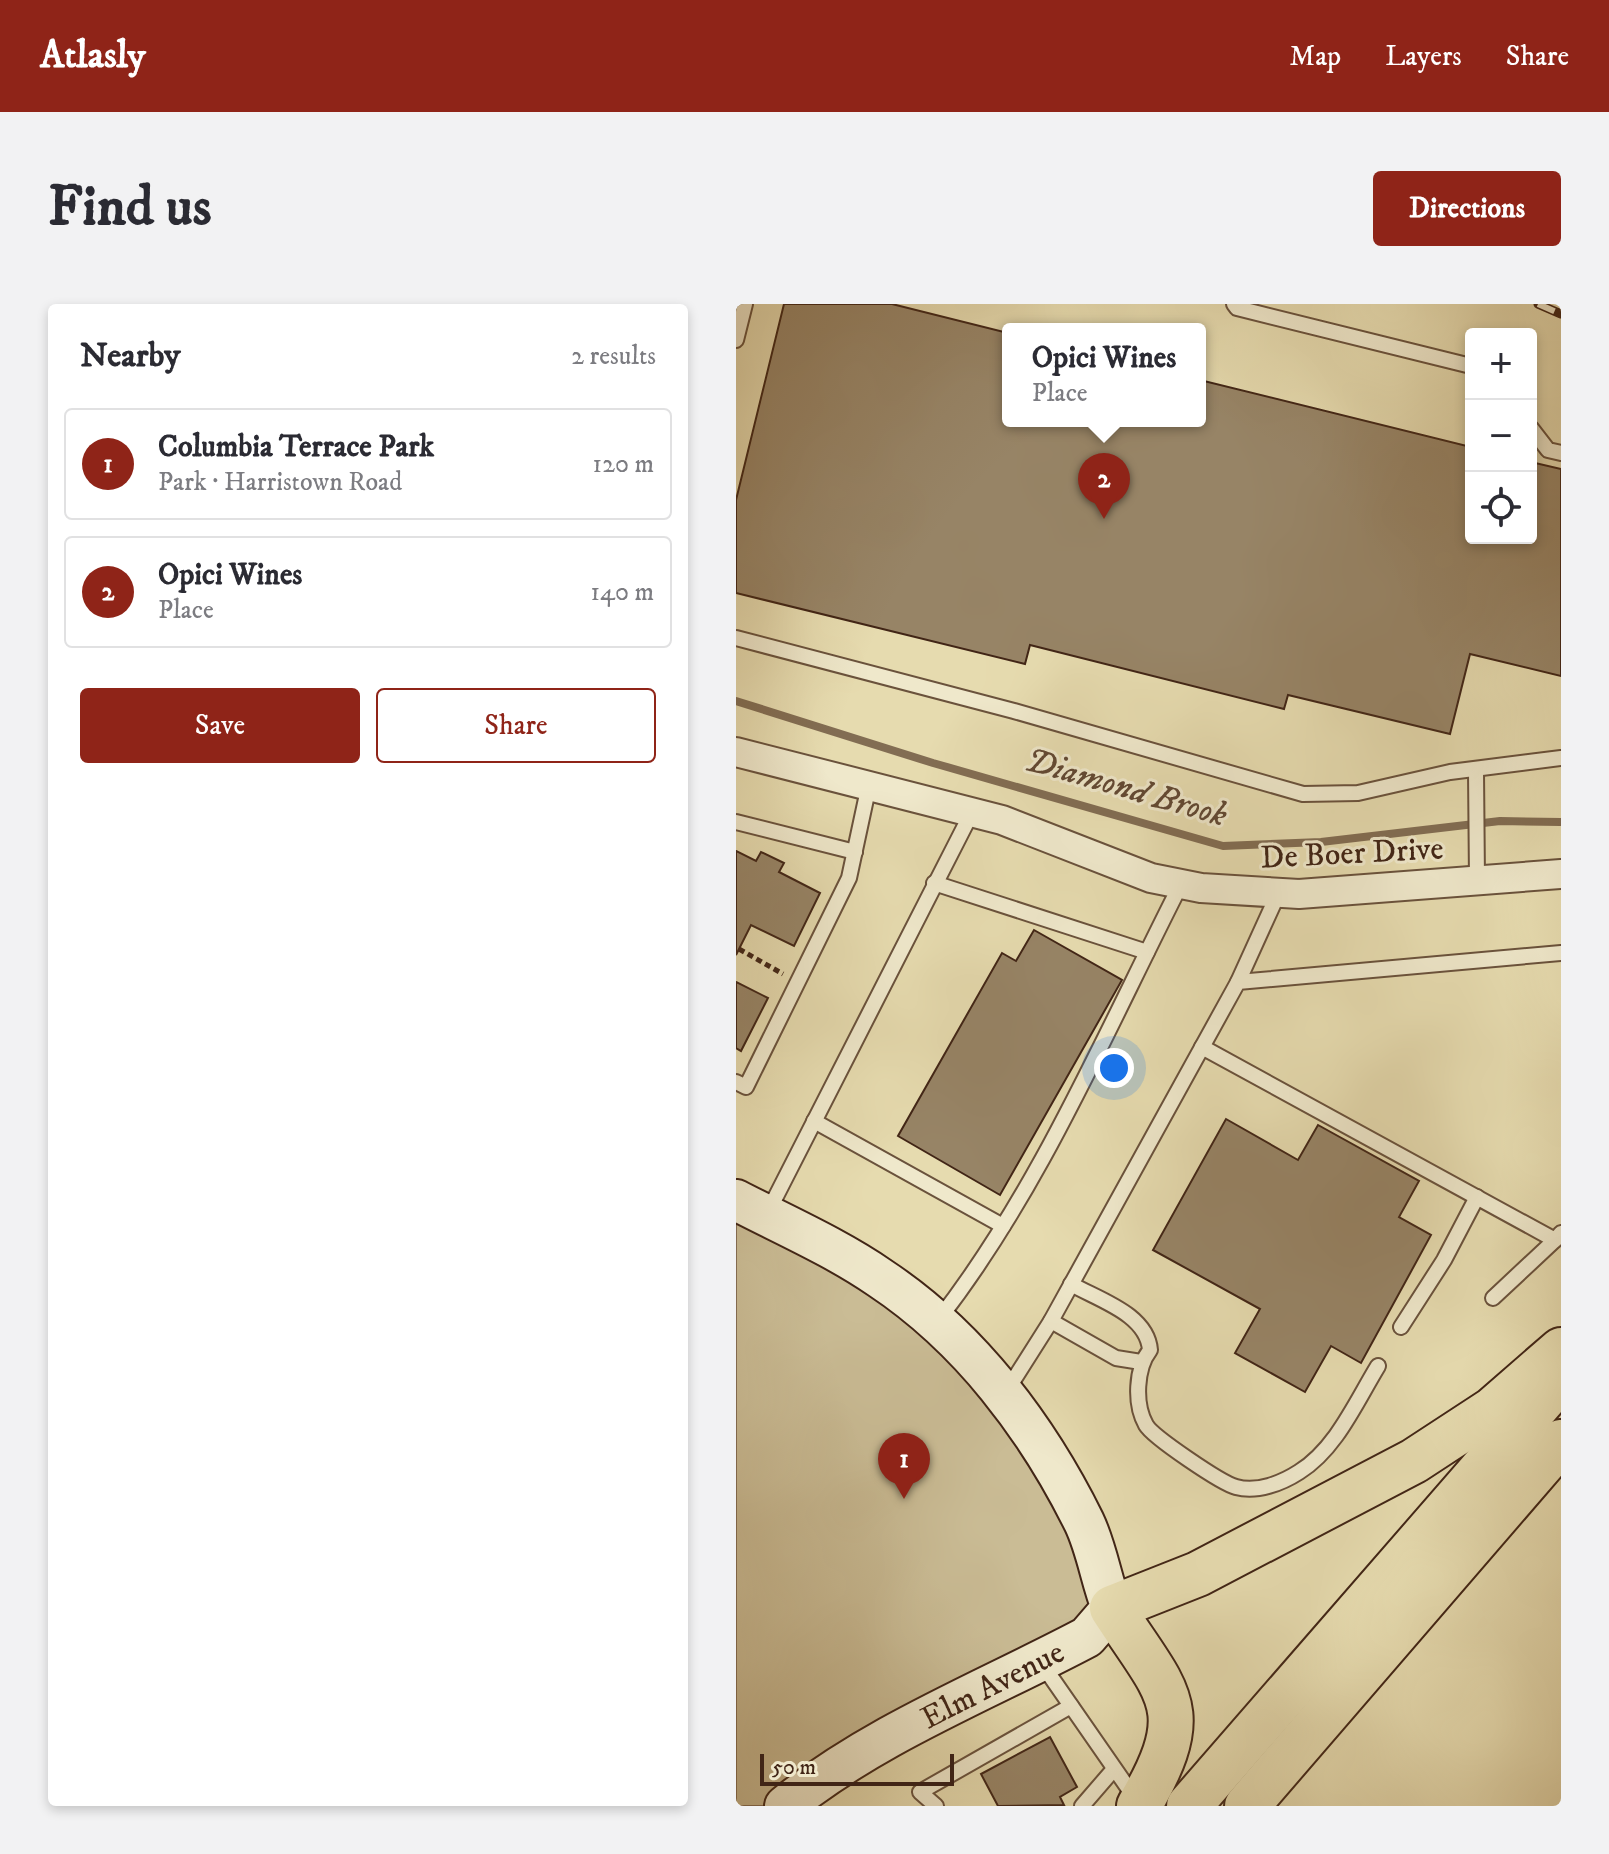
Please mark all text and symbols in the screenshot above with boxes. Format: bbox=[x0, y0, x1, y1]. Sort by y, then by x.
text: Atlasly bbox=[40, 32, 146, 80]
text: Map bbox=[1290, 39, 1341, 74]
text: Layers bbox=[1385, 39, 1462, 74]
text: Share bbox=[1506, 39, 1569, 74]
button: Directions bbox=[1373, 171, 1561, 246]
text: Find us bbox=[48, 173, 212, 243]
popup bbox=[1002, 323, 1206, 427]
map controls bbox=[1465, 328, 1537, 544]
button: + bbox=[1465, 328, 1537, 400]
text: Nearby bbox=[80, 335, 181, 377]
text: 2 results bbox=[571, 340, 656, 373]
text: Opici Wines bbox=[1032, 340, 1176, 377]
text: Place bbox=[1032, 377, 1088, 410]
button: − bbox=[1465, 400, 1537, 472]
text: Columbia Terrace Park bbox=[158, 429, 434, 466]
text: 1 bbox=[103, 448, 113, 481]
text: 120 m bbox=[593, 448, 654, 481]
pin: 2 bbox=[1078, 453, 1130, 519]
text: Park · Harristown Road bbox=[158, 466, 402, 499]
button: locate bbox=[1465, 472, 1537, 544]
text: Opici Wines bbox=[158, 557, 302, 594]
text: 2 bbox=[102, 576, 114, 609]
text: 140 m bbox=[590, 576, 654, 609]
text: Place bbox=[158, 594, 214, 627]
button: Save bbox=[80, 688, 360, 763]
button: Share bbox=[376, 688, 656, 763]
water label: Diamond Brook bbox=[1020, 739, 1232, 837]
street label: De Boer Drive bbox=[1260, 829, 1444, 879]
your location bbox=[1094, 1048, 1134, 1088]
pin: 1 bbox=[878, 1433, 930, 1499]
street label: Elm Avenue bbox=[915, 1633, 1071, 1739]
scale bar bbox=[760, 1750, 954, 1786]
text: 50 m bbox=[772, 1754, 816, 1781]

